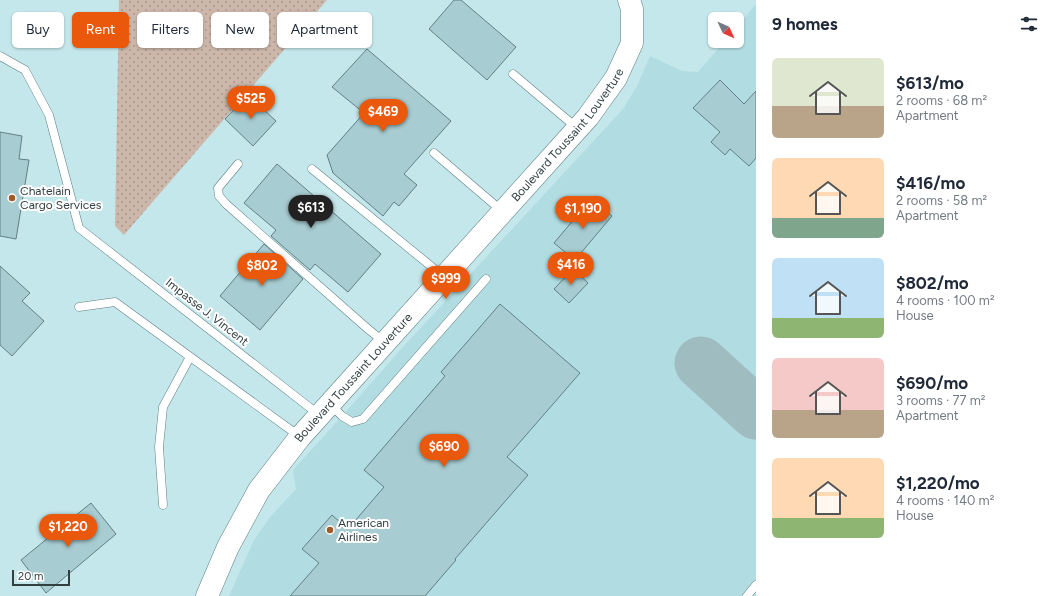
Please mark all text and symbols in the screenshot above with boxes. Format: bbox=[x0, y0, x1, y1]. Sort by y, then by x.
chip: Buy bbox=[12, 12, 64, 48]
chip: Rent bbox=[72, 12, 129, 48]
chip: Filters bbox=[137, 12, 203, 48]
chip: New bbox=[211, 12, 269, 48]
chip: Apartment bbox=[277, 12, 372, 48]
north arrow bbox=[708, 12, 744, 48]
map controls bbox=[708, 12, 744, 48]
icon: filters bbox=[1018, 13, 1040, 35]
text: 9 homes bbox=[772, 14, 838, 34]
street label: Boulevard Toussaint Louverture bbox=[508, 66, 627, 204]
text: $613/mo bbox=[896, 73, 964, 93]
icon: home bbox=[804, 74, 852, 122]
pin: $525 bbox=[227, 86, 275, 120]
text: $525 bbox=[236, 91, 266, 106]
text: 2 rooms · 68 m² bbox=[896, 93, 987, 108]
pin: $469 bbox=[359, 99, 407, 133]
text: $469 bbox=[368, 104, 398, 119]
text: Apartment bbox=[896, 108, 959, 123]
text: $416/mo bbox=[896, 173, 965, 193]
icon: home bbox=[804, 174, 852, 222]
place label: Chatelain Cargo Services bbox=[20, 184, 102, 212]
marker: Chatelain Cargo Services bbox=[7, 193, 17, 203]
text: 2 rooms · 58 m² bbox=[896, 193, 987, 208]
pin: $613 bbox=[287, 195, 335, 229]
pin: $1,190 bbox=[550, 196, 616, 230]
text: $613 bbox=[297, 200, 325, 215]
text: $1,190 bbox=[564, 201, 602, 216]
text: Apartment bbox=[896, 208, 959, 223]
pin: $416 bbox=[547, 252, 595, 286]
pin: $802 bbox=[238, 253, 286, 287]
text: $416 bbox=[557, 257, 585, 272]
text: $802 bbox=[246, 258, 278, 273]
pin: $999 bbox=[422, 266, 470, 300]
text: $999 bbox=[431, 271, 461, 286]
text: $802/mo bbox=[896, 273, 969, 293]
icon: home bbox=[804, 274, 852, 322]
street label: Impasse J. Vincent bbox=[163, 275, 251, 349]
text: 4 rooms · 100 m² bbox=[896, 293, 995, 308]
text: House bbox=[896, 308, 934, 323]
street label: Boulevard Toussaint Louverture bbox=[292, 310, 415, 445]
text: $690/mo bbox=[896, 373, 968, 393]
icon: home bbox=[804, 374, 852, 422]
text: 3 rooms · 77 m² bbox=[896, 393, 986, 408]
text: Apartment bbox=[896, 408, 959, 423]
pin: $690 bbox=[420, 434, 468, 468]
text: $690 bbox=[429, 439, 459, 454]
text: $1,220/mo bbox=[896, 473, 980, 493]
icon: home bbox=[804, 474, 852, 522]
text: 4 rooms · 140 m² bbox=[896, 493, 994, 508]
text: House bbox=[896, 508, 934, 523]
pin: $1,220 bbox=[35, 514, 101, 548]
place label: American Airlines bbox=[338, 516, 389, 544]
text: $1,220 bbox=[48, 519, 88, 534]
marker: American Airlines bbox=[325, 525, 335, 535]
scale bar bbox=[12, 568, 70, 587]
text: 20 m bbox=[18, 570, 43, 583]

